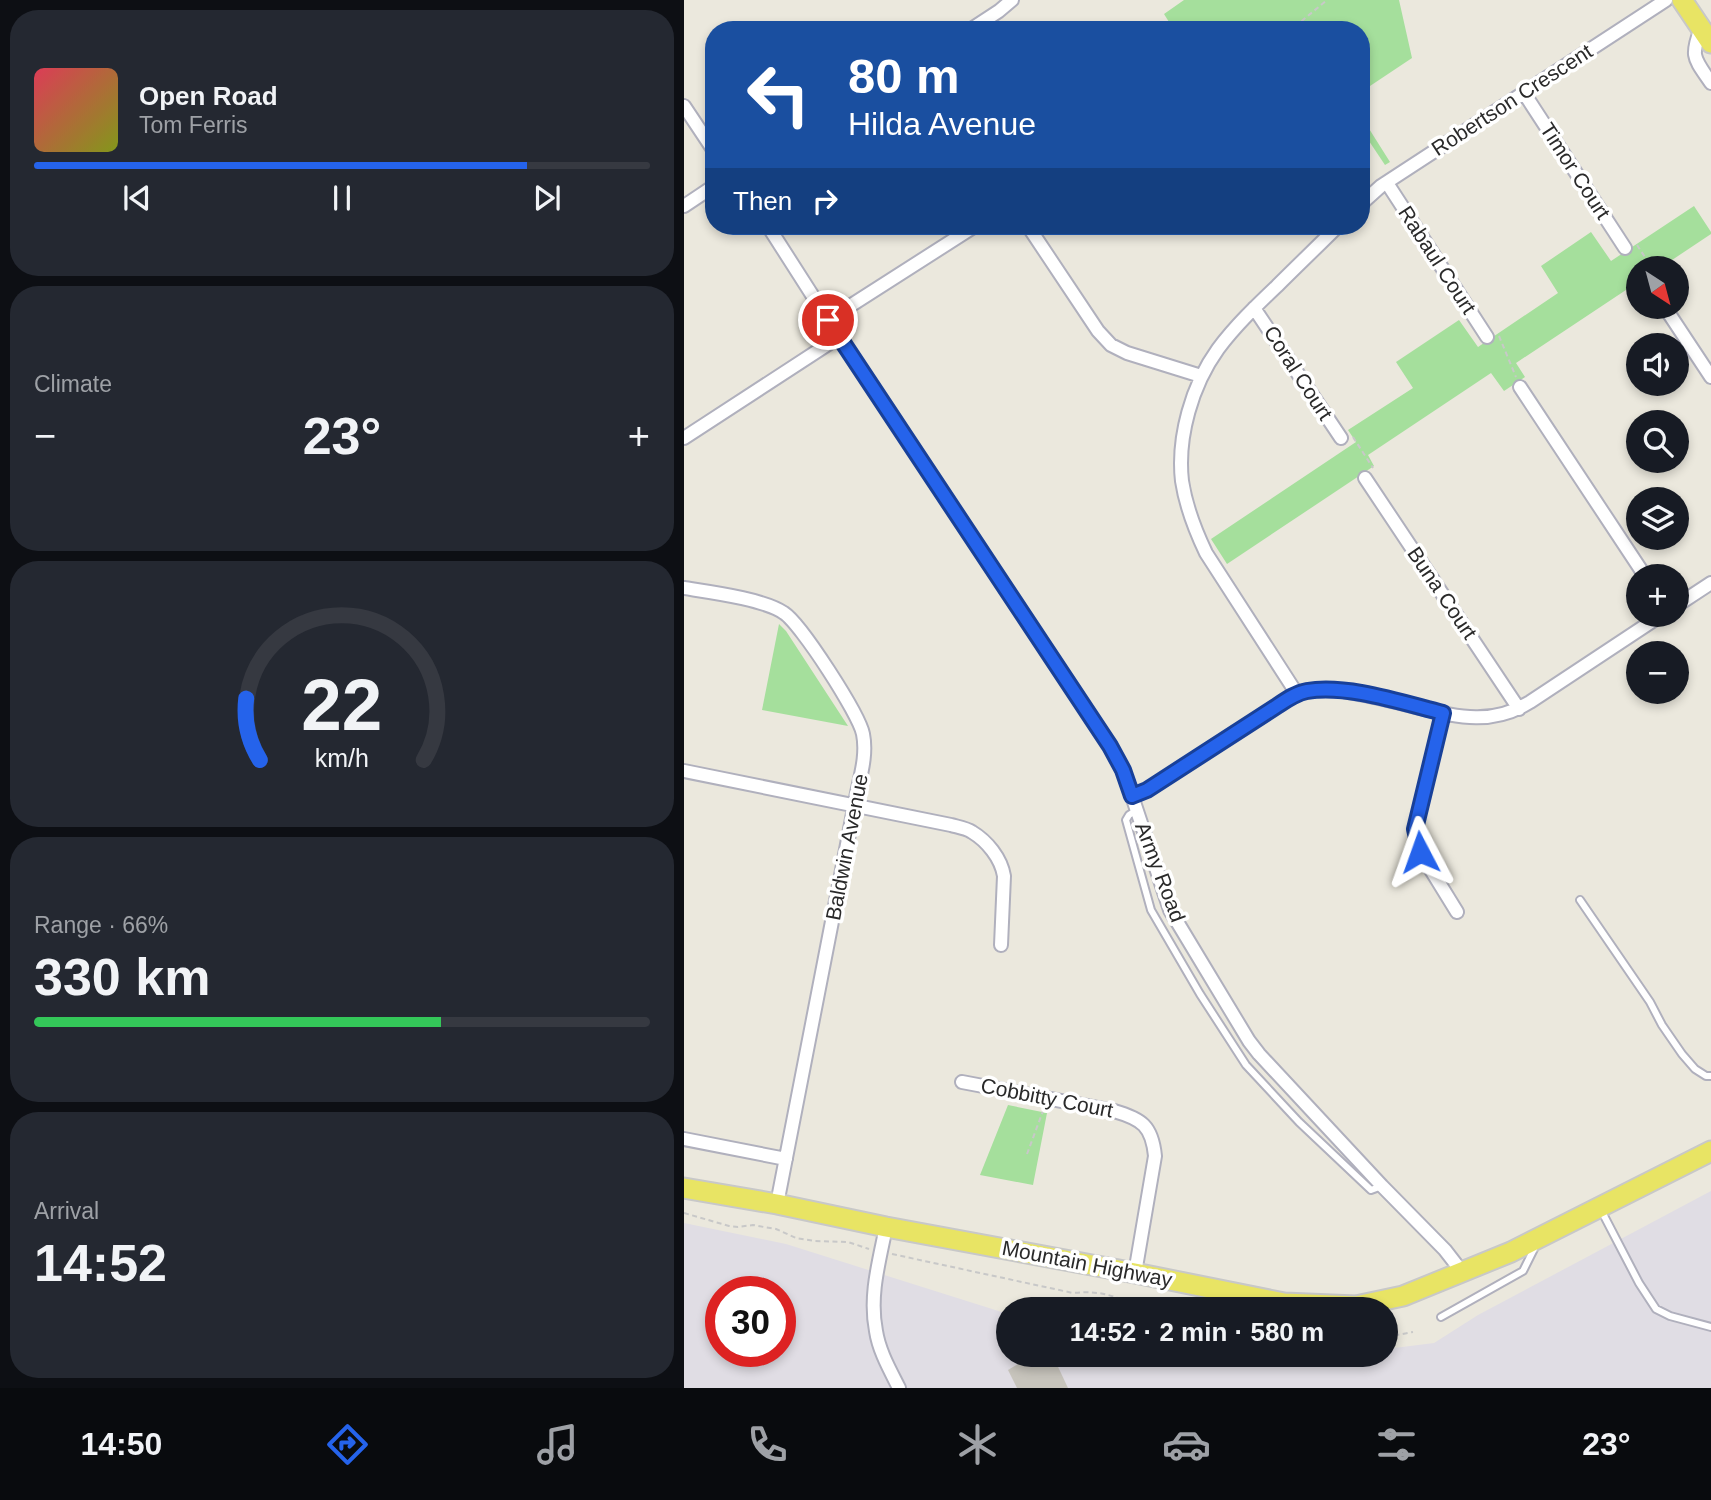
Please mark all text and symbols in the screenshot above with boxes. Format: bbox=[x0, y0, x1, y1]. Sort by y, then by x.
street label: Robertson Crescent bbox=[1427, 39, 1596, 160]
icon: left bbox=[733, 49, 824, 140]
text: 80 m bbox=[848, 49, 960, 103]
text: Open Road bbox=[139, 81, 278, 111]
text: Hilda Avenue bbox=[848, 106, 1036, 142]
text: Tom Ferris bbox=[139, 112, 248, 138]
street label: Timor Court bbox=[1536, 118, 1615, 223]
icon: previous bbox=[118, 179, 156, 217]
icon: pause bbox=[323, 179, 361, 217]
icon: next bbox=[528, 179, 566, 217]
icon: right bbox=[806, 182, 844, 220]
text: Then bbox=[733, 186, 792, 216]
street label: Rabaul Court bbox=[1394, 202, 1481, 318]
north arrow bbox=[1626, 256, 1688, 318]
map controls bbox=[1626, 256, 1689, 704]
pin bbox=[798, 290, 858, 350]
icon: arrive bbox=[809, 301, 847, 339]
street label: Coral Court bbox=[1260, 321, 1337, 424]
button: sound bbox=[1626, 333, 1689, 396]
text: Climate bbox=[34, 371, 112, 397]
text: 23° bbox=[303, 407, 381, 465]
button: search bbox=[1626, 410, 1689, 473]
text: − bbox=[34, 415, 56, 457]
text: + bbox=[628, 415, 650, 457]
button: layers bbox=[1626, 487, 1689, 550]
street label: Buna Court bbox=[1403, 542, 1482, 643]
button: + bbox=[1626, 564, 1689, 627]
button: − bbox=[1626, 641, 1689, 704]
text: 22 bbox=[302, 664, 382, 745]
text: km/h bbox=[315, 744, 369, 772]
street label: Baldwin Avenue bbox=[821, 772, 872, 922]
position arrow bbox=[1383, 815, 1457, 889]
street label: Army Road bbox=[1131, 819, 1190, 925]
text: Range · 66% bbox=[34, 912, 168, 938]
text: 330 km bbox=[34, 948, 210, 1006]
street label: Cobbitty Court bbox=[979, 1073, 1115, 1122]
text: Arrival bbox=[34, 1198, 99, 1224]
text: 14:52 bbox=[34, 1234, 167, 1292]
street label: Mountain Highway bbox=[1000, 1236, 1175, 1291]
speed limit sign: 30 bbox=[705, 1276, 796, 1367]
text: 14:52 · 2 min · 580 m bbox=[1070, 1317, 1324, 1347]
icon: directions bbox=[323, 1420, 372, 1469]
icon: music bbox=[533, 1420, 582, 1469]
icon: phone bbox=[743, 1420, 792, 1469]
icon: climate bbox=[953, 1420, 1002, 1469]
icon: car bbox=[1162, 1420, 1211, 1469]
icon: filters bbox=[1372, 1420, 1421, 1469]
text: 14:50 bbox=[80, 1426, 162, 1462]
text: 23° bbox=[1582, 1426, 1631, 1462]

